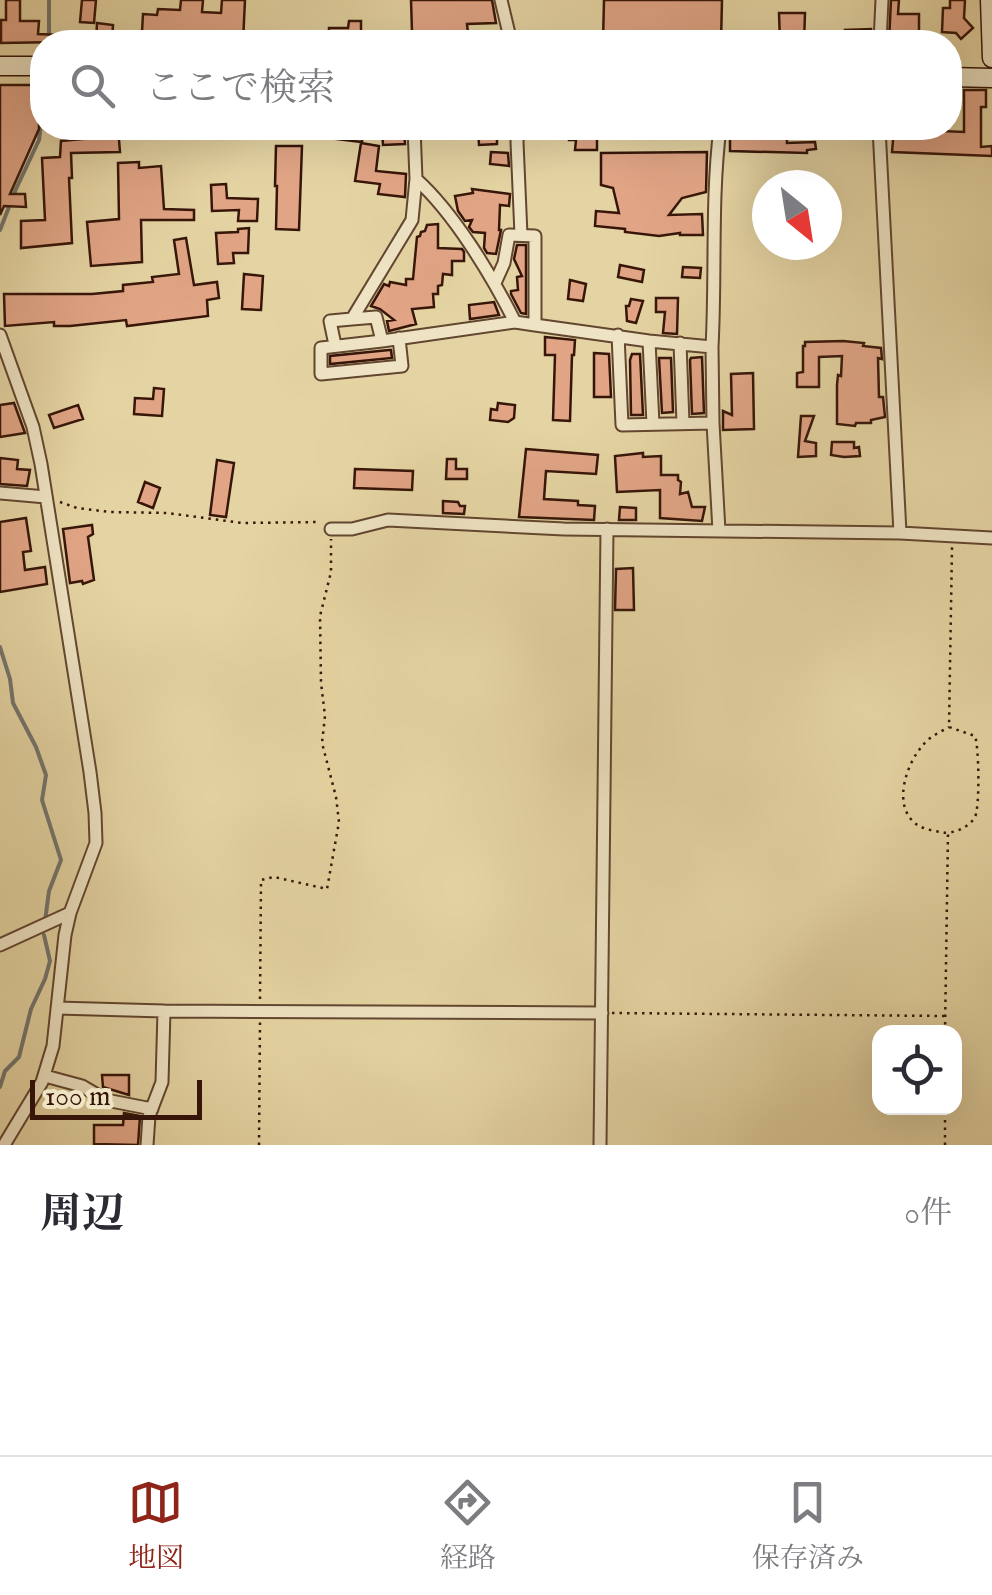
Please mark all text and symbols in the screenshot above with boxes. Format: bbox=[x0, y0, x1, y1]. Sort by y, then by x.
search box bbox=[30, 30, 962, 140]
icon: search bbox=[65, 58, 120, 113]
text: ここで検索 bbox=[145, 66, 335, 114]
north arrow bbox=[752, 170, 842, 260]
map controls bbox=[872, 1025, 962, 1115]
button: locate bbox=[872, 1025, 962, 1115]
scale bar bbox=[30, 1075, 202, 1120]
text: 100 m bbox=[45, 1080, 111, 1115]
text: 周辺 bbox=[40, 1189, 124, 1242]
text: 0件 bbox=[904, 1194, 952, 1235]
tab: 地図 bbox=[128, 1475, 184, 1577]
tab: 経路 bbox=[440, 1475, 496, 1577]
tab: 保存済み bbox=[752, 1475, 864, 1577]

